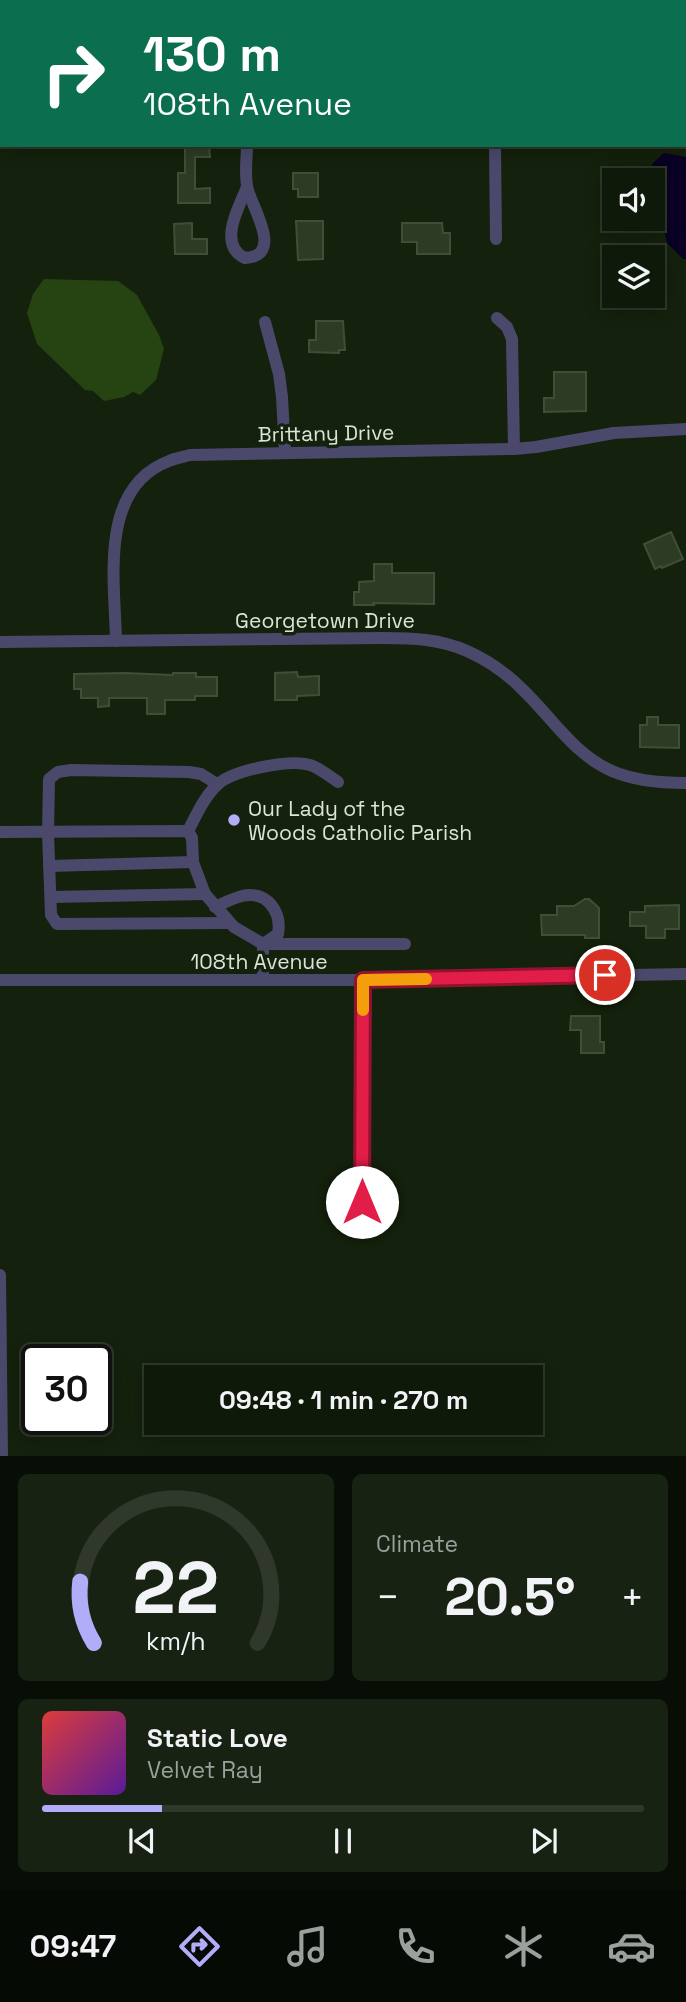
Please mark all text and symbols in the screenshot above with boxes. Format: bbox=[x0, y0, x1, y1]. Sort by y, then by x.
text: 130 m bbox=[143, 23, 281, 85]
icon: right bbox=[28, 28, 119, 119]
text: 108th Avenue bbox=[143, 84, 352, 124]
map controls bbox=[602, 168, 665, 308]
button: sound bbox=[602, 168, 665, 231]
button: layers bbox=[602, 245, 665, 308]
street label: Brittany Drive bbox=[257, 418, 395, 448]
street label: Georgetown Drive bbox=[235, 607, 415, 634]
place label: Our Lady of the Woods Catholic Parish bbox=[248, 795, 472, 846]
marker: Our Lady of the Woods Catholic Parish bbox=[226, 812, 242, 828]
pin bbox=[575, 945, 635, 1005]
street label: 108th Avenue bbox=[190, 948, 328, 975]
icon: arrive bbox=[586, 956, 624, 994]
position arrow bbox=[325, 1165, 399, 1239]
speed limit sign: 30 bbox=[21, 1344, 112, 1435]
text: 09:48 · 1 min · 270 m bbox=[219, 1383, 468, 1417]
text: Climate bbox=[376, 1529, 458, 1559]
text: 22 bbox=[133, 1542, 219, 1635]
text: 20.5° bbox=[444, 1564, 576, 1630]
text: − bbox=[376, 1573, 400, 1621]
text: + bbox=[620, 1573, 644, 1621]
text: km/h bbox=[146, 1625, 206, 1657]
text: Static Love bbox=[147, 1721, 288, 1755]
text: Velvet Ray bbox=[147, 1755, 263, 1785]
icon: previous bbox=[123, 1822, 161, 1860]
icon: pause bbox=[324, 1822, 362, 1860]
icon: next bbox=[525, 1822, 563, 1860]
icon: directions bbox=[175, 1922, 224, 1971]
icon: music bbox=[283, 1922, 332, 1971]
icon: phone bbox=[391, 1922, 440, 1971]
icon: climate bbox=[499, 1922, 548, 1971]
icon: car bbox=[607, 1922, 656, 1971]
text: 09:47 bbox=[30, 1926, 116, 1966]

